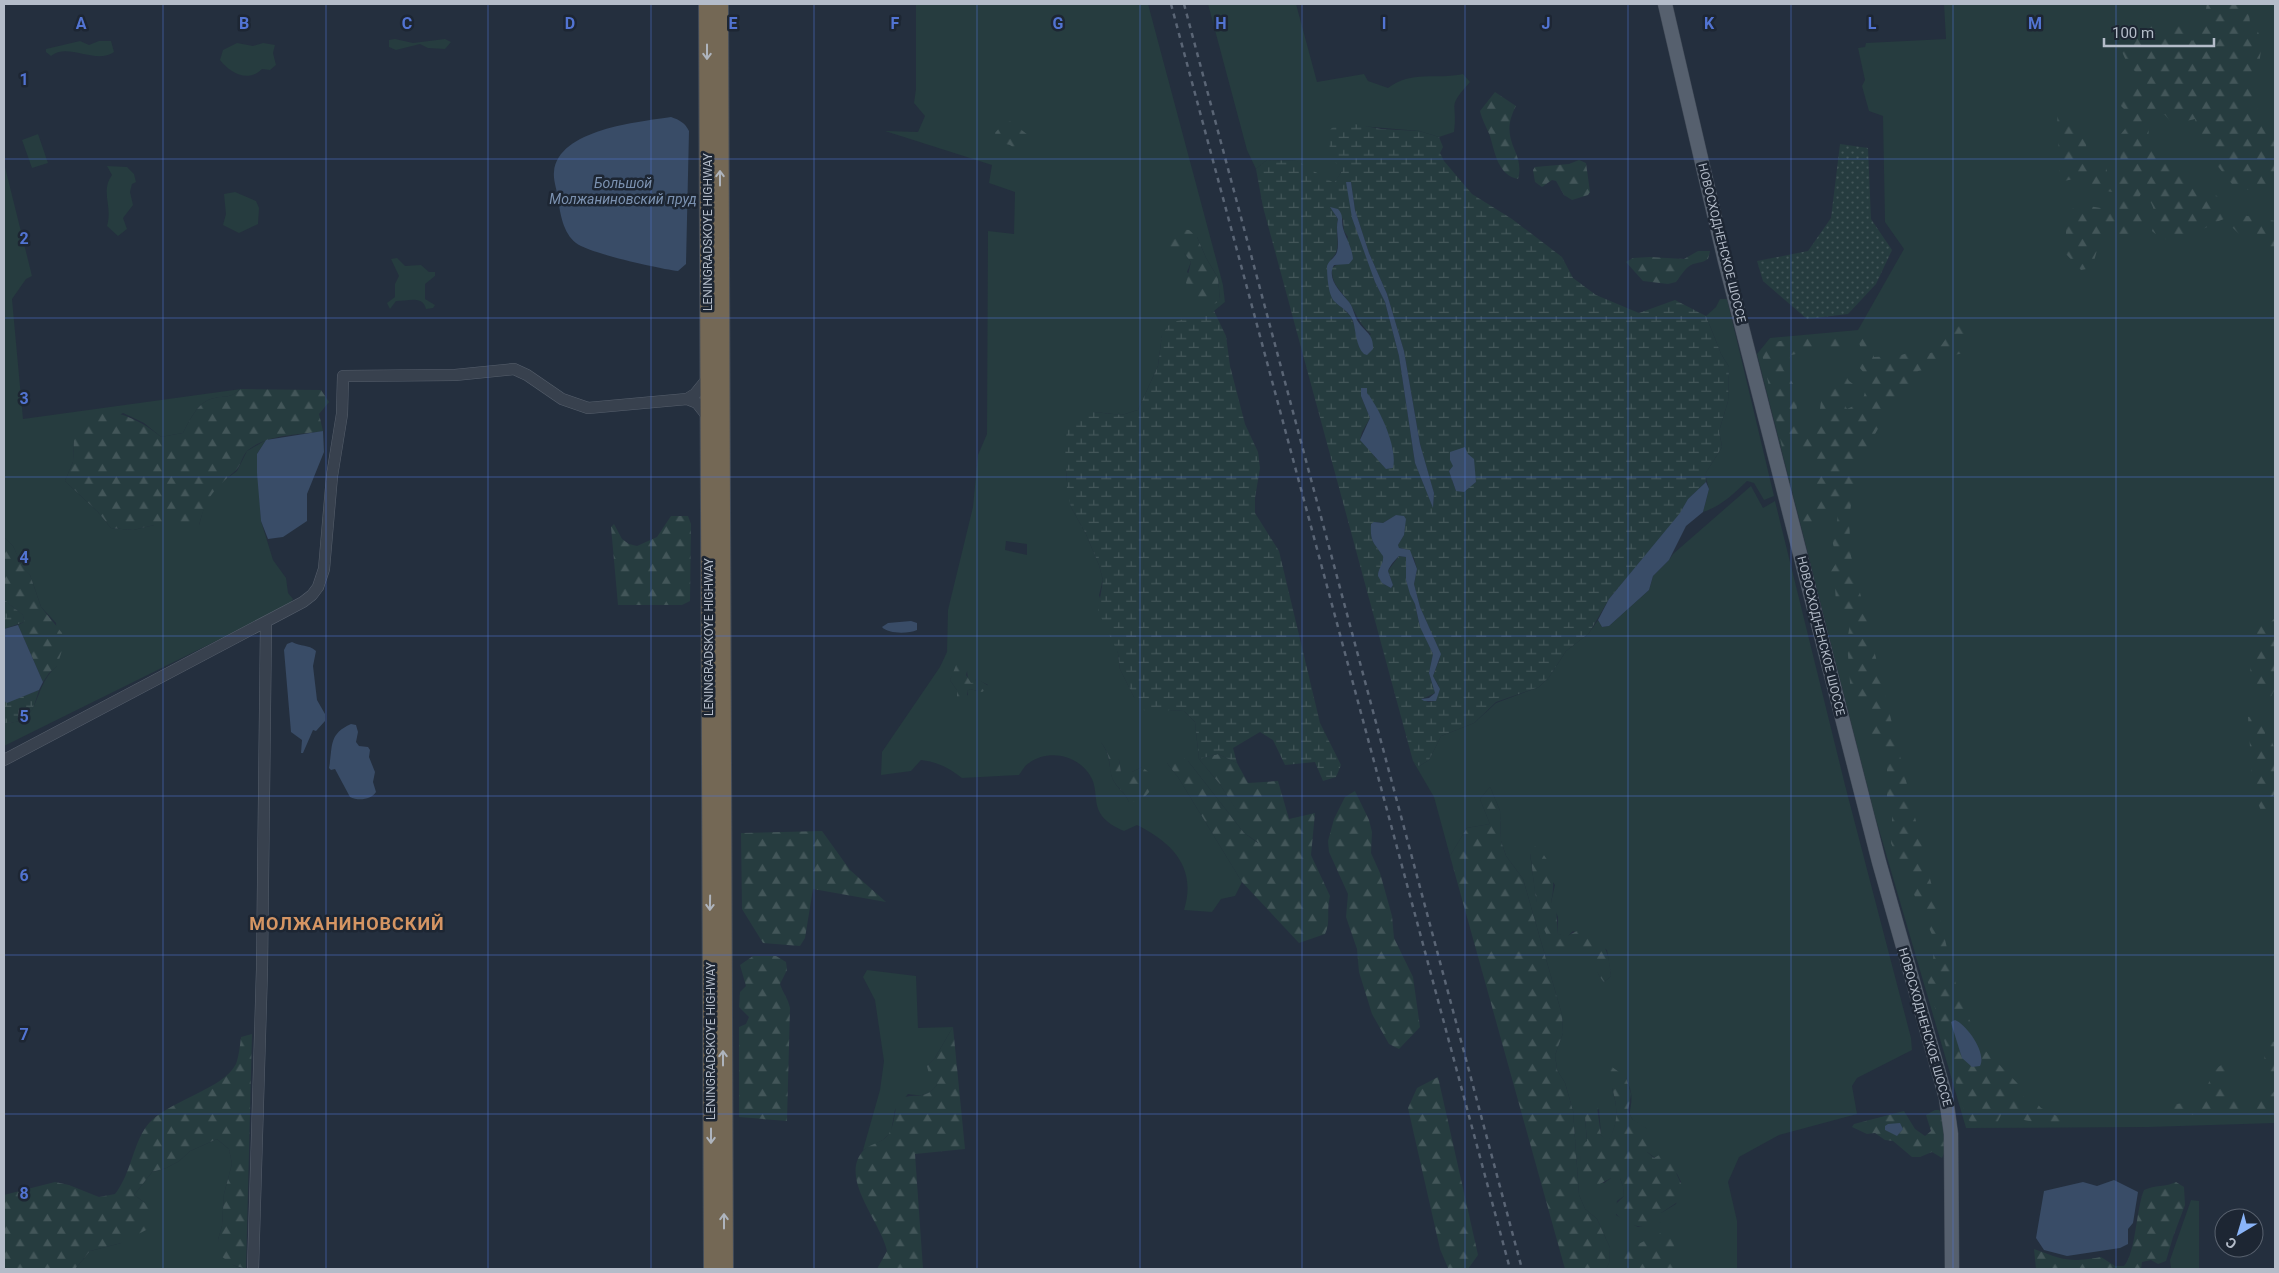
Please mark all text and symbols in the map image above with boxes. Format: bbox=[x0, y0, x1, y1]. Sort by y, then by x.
text: A bbox=[76, 14, 87, 33]
text: B bbox=[239, 14, 249, 33]
text: C bbox=[402, 14, 412, 33]
text: D bbox=[565, 14, 575, 33]
text: E bbox=[729, 14, 738, 33]
text: F bbox=[891, 14, 900, 33]
text: G bbox=[1053, 14, 1064, 33]
text: H bbox=[1215, 14, 1227, 33]
text: I bbox=[1382, 14, 1386, 33]
text: J bbox=[1542, 14, 1550, 33]
text: K bbox=[1704, 14, 1715, 33]
text: L bbox=[1868, 14, 1877, 33]
text: M bbox=[2028, 14, 2042, 33]
scale bar bbox=[2104, 15, 2214, 47]
text: 100 m bbox=[2112, 24, 2154, 42]
one-way arrow bbox=[702, 44, 712, 60]
text: 1 bbox=[19, 70, 29, 89]
street label: LENINGRADSKOYE HIGHWAY bbox=[701, 152, 715, 311]
street label: НОВОСХОДНЕНСКОЕ ШОССЕ bbox=[1695, 162, 1749, 324]
one-way arrow bbox=[715, 170, 725, 186]
water label: Большой Молжаниновский пруд bbox=[549, 175, 697, 207]
text: 2 bbox=[19, 229, 29, 248]
text: 3 bbox=[19, 389, 29, 408]
text: 4 bbox=[19, 548, 29, 567]
street label: НОВОСХОДНЕНСКОЕ ШОССЕ bbox=[1794, 555, 1848, 717]
street label: LENINGRADSKOYE HIGHWAY bbox=[702, 557, 716, 716]
text: 5 bbox=[19, 707, 29, 726]
text: 6 bbox=[19, 866, 29, 885]
one-way arrow bbox=[705, 895, 715, 911]
district label: МОЛЖАНИНОВСКИЙ bbox=[249, 913, 445, 934]
street label: НОВОСХОДНЕНСКОЕ ШОССЕ bbox=[1896, 946, 1954, 1108]
street label: LENINGRADSKOYE HIGHWAY bbox=[704, 961, 718, 1120]
text: 7 bbox=[19, 1025, 29, 1044]
one-way arrow bbox=[718, 1050, 728, 1066]
one-way arrow bbox=[706, 1128, 716, 1144]
text: 8 bbox=[19, 1184, 29, 1203]
north arrow bbox=[2214, 1208, 2264, 1258]
one-way arrow bbox=[719, 1213, 729, 1229]
text: С bbox=[2222, 1234, 2240, 1252]

